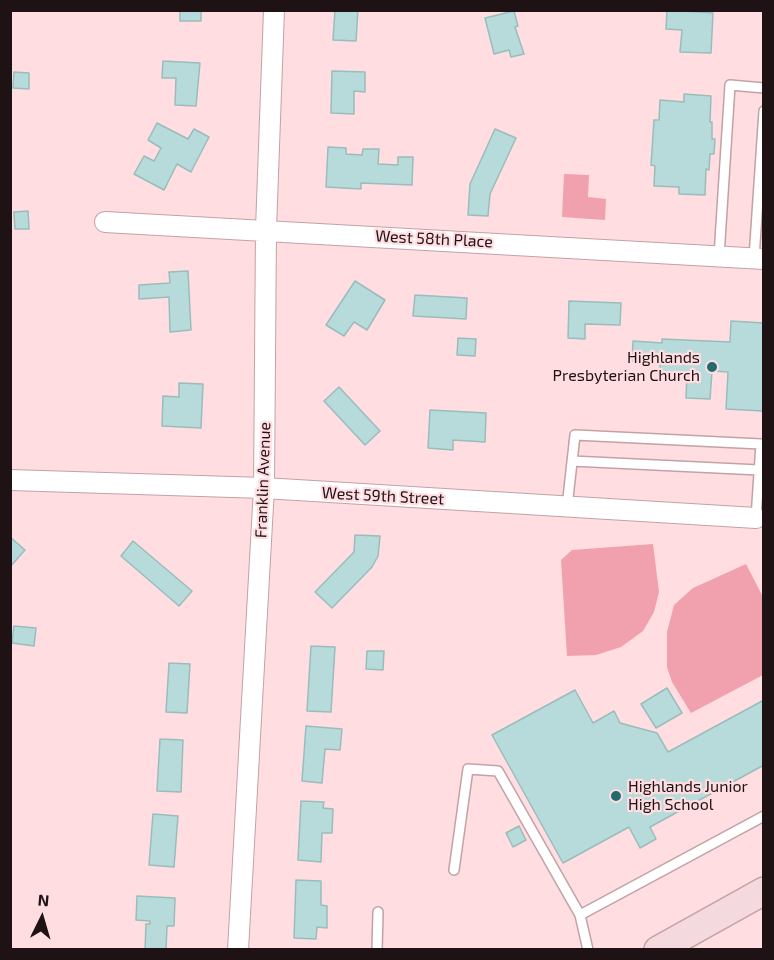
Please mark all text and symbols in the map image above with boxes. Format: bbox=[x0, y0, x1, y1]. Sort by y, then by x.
street label: West 58th Place bbox=[375, 226, 493, 252]
place label: Highlands Presbyterian Church bbox=[553, 348, 700, 386]
marker: Highlands Presbyterian Church bbox=[705, 360, 719, 374]
street label: Franklin Avenue bbox=[251, 422, 275, 538]
street label: West 59th Street bbox=[321, 483, 445, 509]
place label: Highlands Junior High School bbox=[628, 777, 748, 815]
marker: Highlands Junior High School bbox=[609, 789, 623, 803]
north arrow bbox=[12, 888, 72, 948]
text: N bbox=[37, 890, 50, 910]

